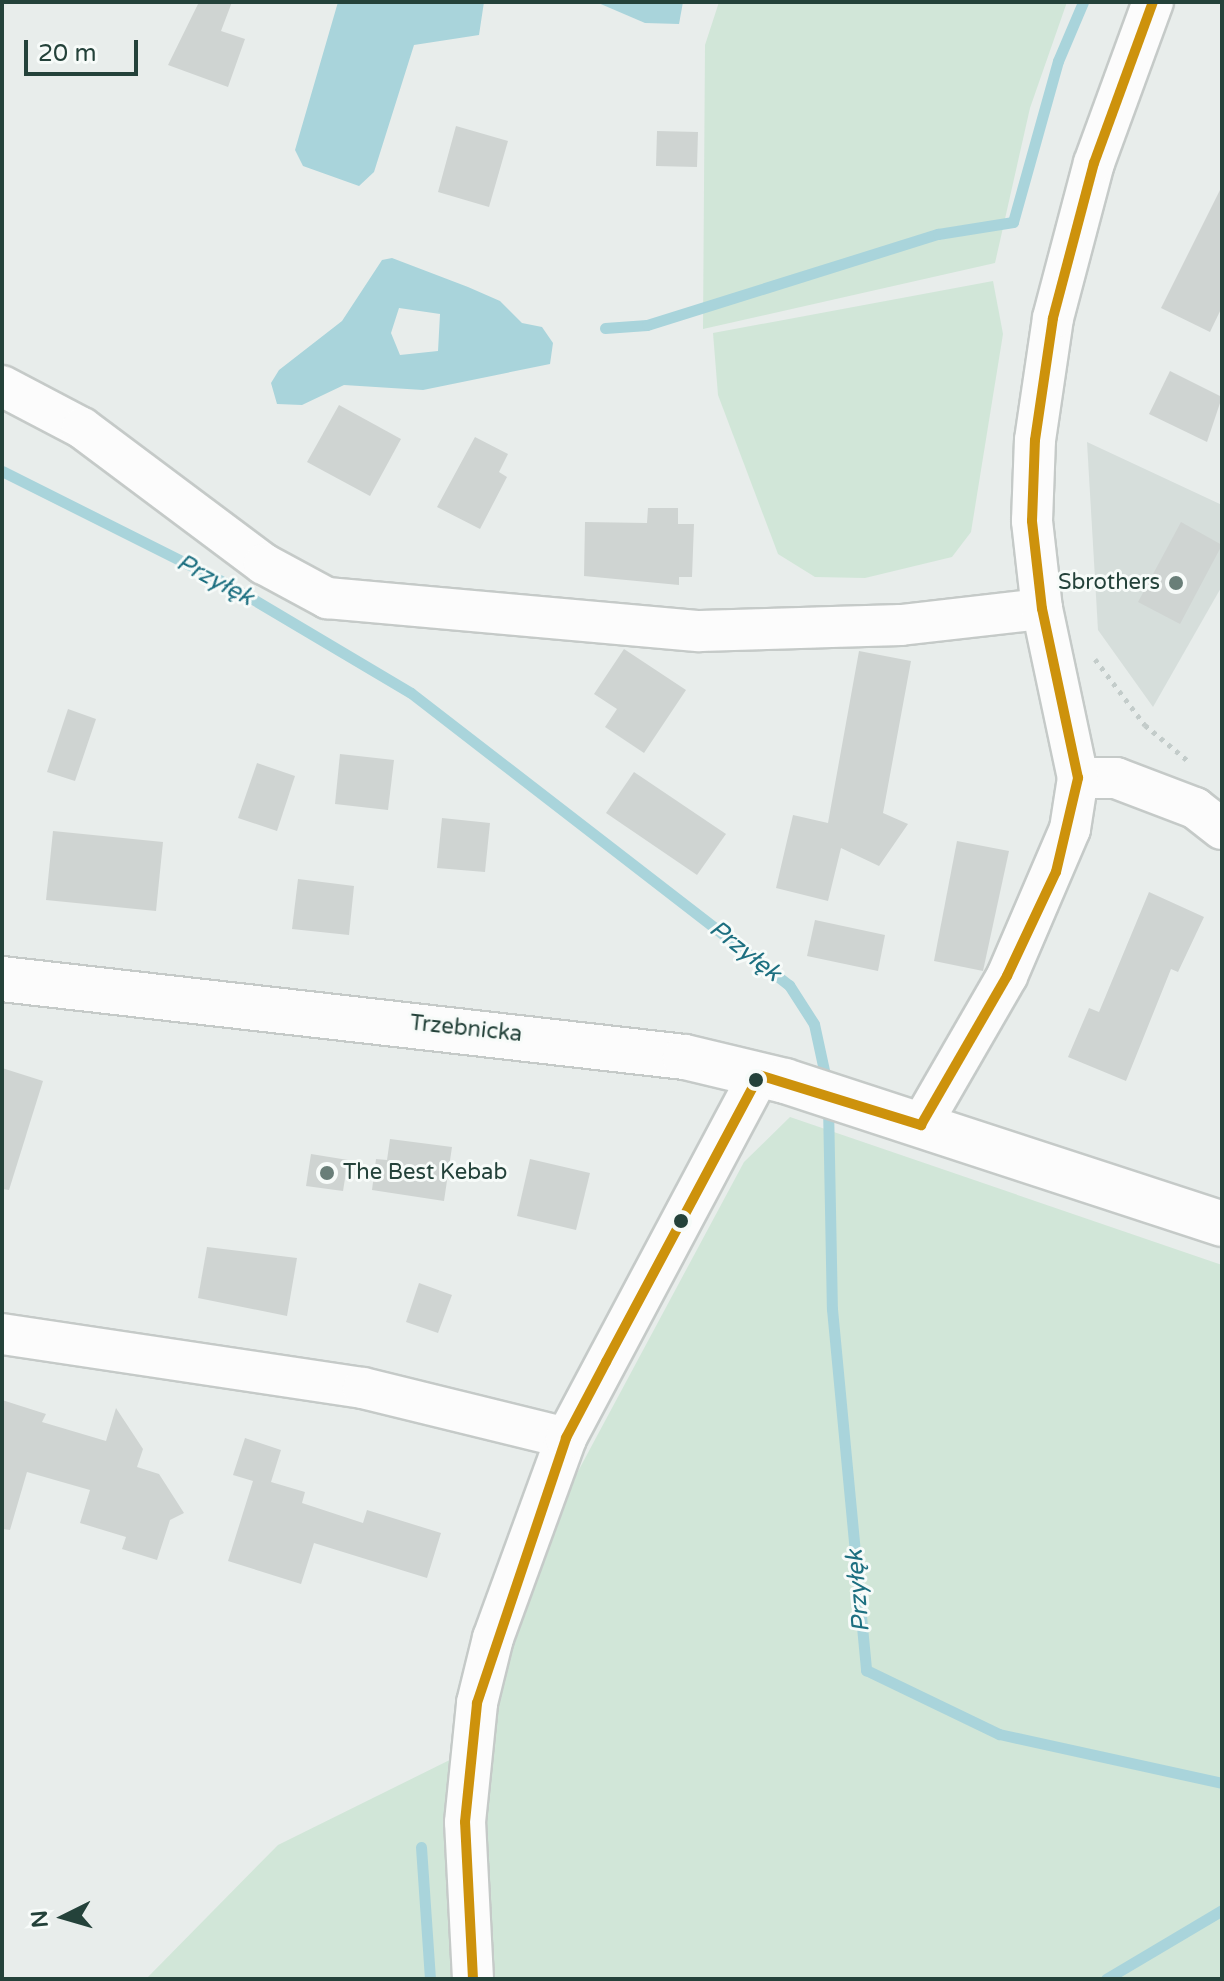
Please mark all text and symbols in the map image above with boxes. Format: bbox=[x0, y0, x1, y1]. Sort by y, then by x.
scale bar bbox=[28, 24, 142, 74]
text: 20 m bbox=[38, 39, 96, 68]
water label: Przyłęk bbox=[172, 548, 258, 612]
place label: Sbrothers bbox=[1058, 570, 1160, 596]
marker: Sbrothers bbox=[1167, 574, 1185, 592]
water label: Przyłęk bbox=[703, 914, 787, 988]
street label: Trzebnicka bbox=[409, 1010, 523, 1048]
unlabelled marker bbox=[748, 1072, 764, 1088]
place label: The Best Kebab bbox=[343, 1160, 507, 1186]
marker: The Best Kebab bbox=[318, 1164, 336, 1182]
unlabelled marker bbox=[673, 1213, 689, 1229]
water label: Przyłęk bbox=[840, 1548, 876, 1634]
north arrow bbox=[24, 1877, 104, 1957]
text: N bbox=[26, 1909, 54, 1929]

